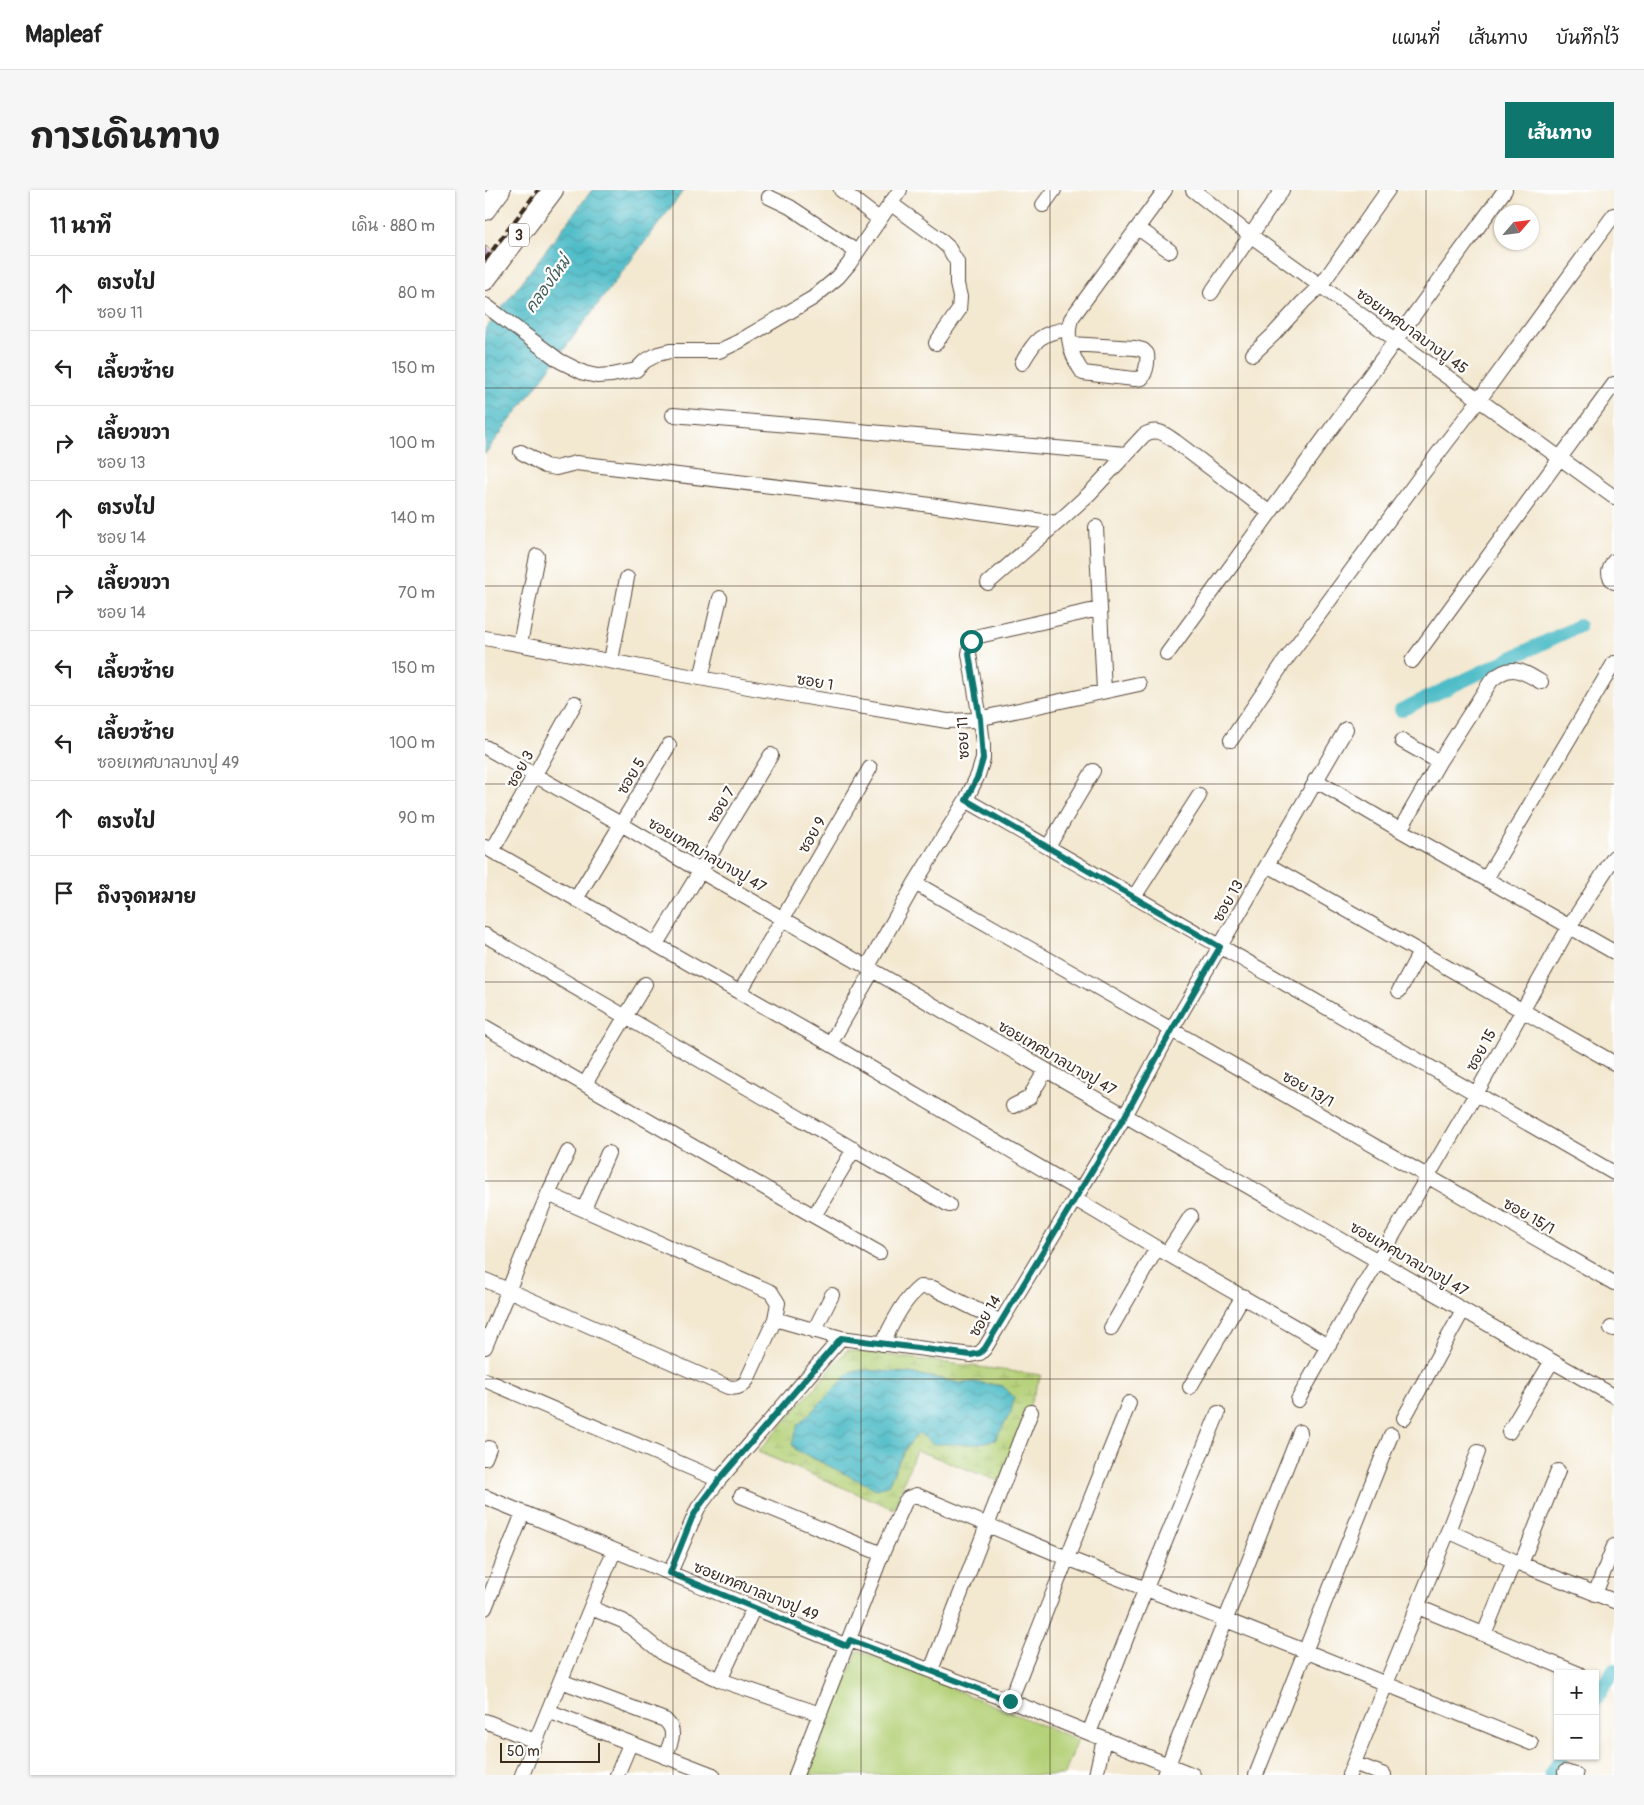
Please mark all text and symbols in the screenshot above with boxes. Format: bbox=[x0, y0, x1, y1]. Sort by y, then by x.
text: Mapleaf bbox=[25, 20, 103, 49]
text: แผนที่ bbox=[1392, 27, 1440, 50]
text: เส้นทาง bbox=[1468, 27, 1528, 50]
text: บันทึกไว้ bbox=[1556, 27, 1619, 50]
button: เส้นทาง bbox=[1505, 102, 1614, 158]
text: การเดินทาง bbox=[30, 115, 220, 159]
north arrow bbox=[1494, 205, 1539, 250]
text: 11 นาที bbox=[50, 213, 111, 240]
text: เดิน · 880 m bbox=[351, 216, 435, 236]
road number: 3 bbox=[509, 224, 529, 246]
water label: คลองใหม่ bbox=[520, 249, 577, 317]
text: ตรงไป bbox=[97, 271, 155, 295]
icon: ahead bbox=[50, 279, 78, 307]
text: 80 m bbox=[398, 283, 435, 303]
street label: ซอยเทศบาลบางปู 45 bbox=[1351, 284, 1471, 379]
text: ซอย 11 bbox=[97, 303, 143, 323]
icon: left bbox=[50, 354, 78, 382]
text: 150 m bbox=[391, 358, 435, 378]
text: เลี้ยวซ้าย bbox=[97, 360, 174, 384]
text: เลี้ยวขวา bbox=[97, 421, 170, 445]
icon: right bbox=[50, 429, 78, 457]
text: 100 m bbox=[389, 433, 435, 453]
text: ซอย 13 bbox=[97, 453, 145, 473]
text: ตรงไป bbox=[97, 496, 155, 520]
icon: ahead bbox=[50, 504, 78, 532]
text: 140 m bbox=[391, 508, 435, 528]
text: ซอย 14 bbox=[97, 528, 146, 548]
text: เลี้ยวขวา bbox=[97, 571, 170, 595]
icon: right bbox=[50, 579, 78, 607]
text: 70 m bbox=[398, 583, 435, 603]
text: ซอย 14 bbox=[97, 603, 146, 623]
route start bbox=[960, 630, 983, 653]
icon: left bbox=[50, 654, 78, 682]
text: 150 m bbox=[391, 658, 435, 678]
text: เลี้ยวซ้าย bbox=[97, 660, 174, 684]
street label: ซอย 1 bbox=[795, 670, 835, 695]
street label: ซอย 11 bbox=[953, 716, 974, 760]
text: เลี้ยวซ้าย bbox=[97, 721, 174, 745]
icon: left bbox=[50, 729, 78, 757]
text: 100 m bbox=[389, 733, 435, 753]
street label: ซอย 3 bbox=[503, 747, 538, 791]
text: ซอยเทศบาลบางปู 49 bbox=[97, 753, 239, 773]
street label: ซอย 5 bbox=[613, 754, 650, 798]
street label: ซอย 7 bbox=[703, 784, 740, 827]
icon: ahead bbox=[50, 804, 78, 832]
text: 90 m bbox=[398, 808, 435, 828]
text: ตรงไป bbox=[97, 810, 155, 834]
street label: ซอยเทศบาลบางปู 47 bbox=[644, 814, 769, 898]
street label: ซอย 9 bbox=[794, 814, 830, 857]
street label: ซอย 13 bbox=[1209, 877, 1248, 926]
icon: arrive bbox=[50, 879, 78, 907]
text: ถึงจุดหมาย bbox=[97, 885, 196, 909]
street label: ซอยเทศบาลบางปู 47 bbox=[994, 1017, 1119, 1101]
street label: ซอย 15 bbox=[1462, 1026, 1501, 1075]
street label: ซอย 13/1 bbox=[1278, 1067, 1337, 1112]
street label: ซอย 15/1 bbox=[1500, 1194, 1558, 1239]
street label: ซอยเทศบาลบางปู 47 bbox=[1346, 1218, 1471, 1302]
street label: ซอย 14 bbox=[965, 1292, 1006, 1341]
street label: ซอยเทศบาลบางปู 49 bbox=[690, 1558, 821, 1626]
map controls bbox=[1554, 1670, 1599, 1760]
button: + bbox=[1554, 1670, 1599, 1715]
route end bbox=[999, 1690, 1022, 1713]
button: − bbox=[1554, 1715, 1599, 1760]
scale bar bbox=[500, 1740, 600, 1763]
text: 50 m bbox=[507, 1743, 540, 1760]

